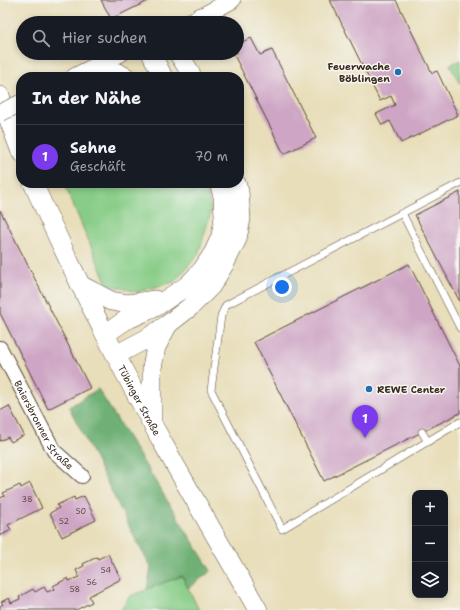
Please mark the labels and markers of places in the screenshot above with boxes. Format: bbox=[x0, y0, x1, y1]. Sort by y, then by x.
place label: Feuerwache Böblingen bbox=[327, 60, 390, 85]
marker: Feuerwache Böblingen bbox=[393, 67, 403, 77]
place label: REWE Center bbox=[377, 383, 446, 396]
marker: REWE Center bbox=[364, 384, 374, 394]
pin: 1 bbox=[352, 405, 378, 438]

